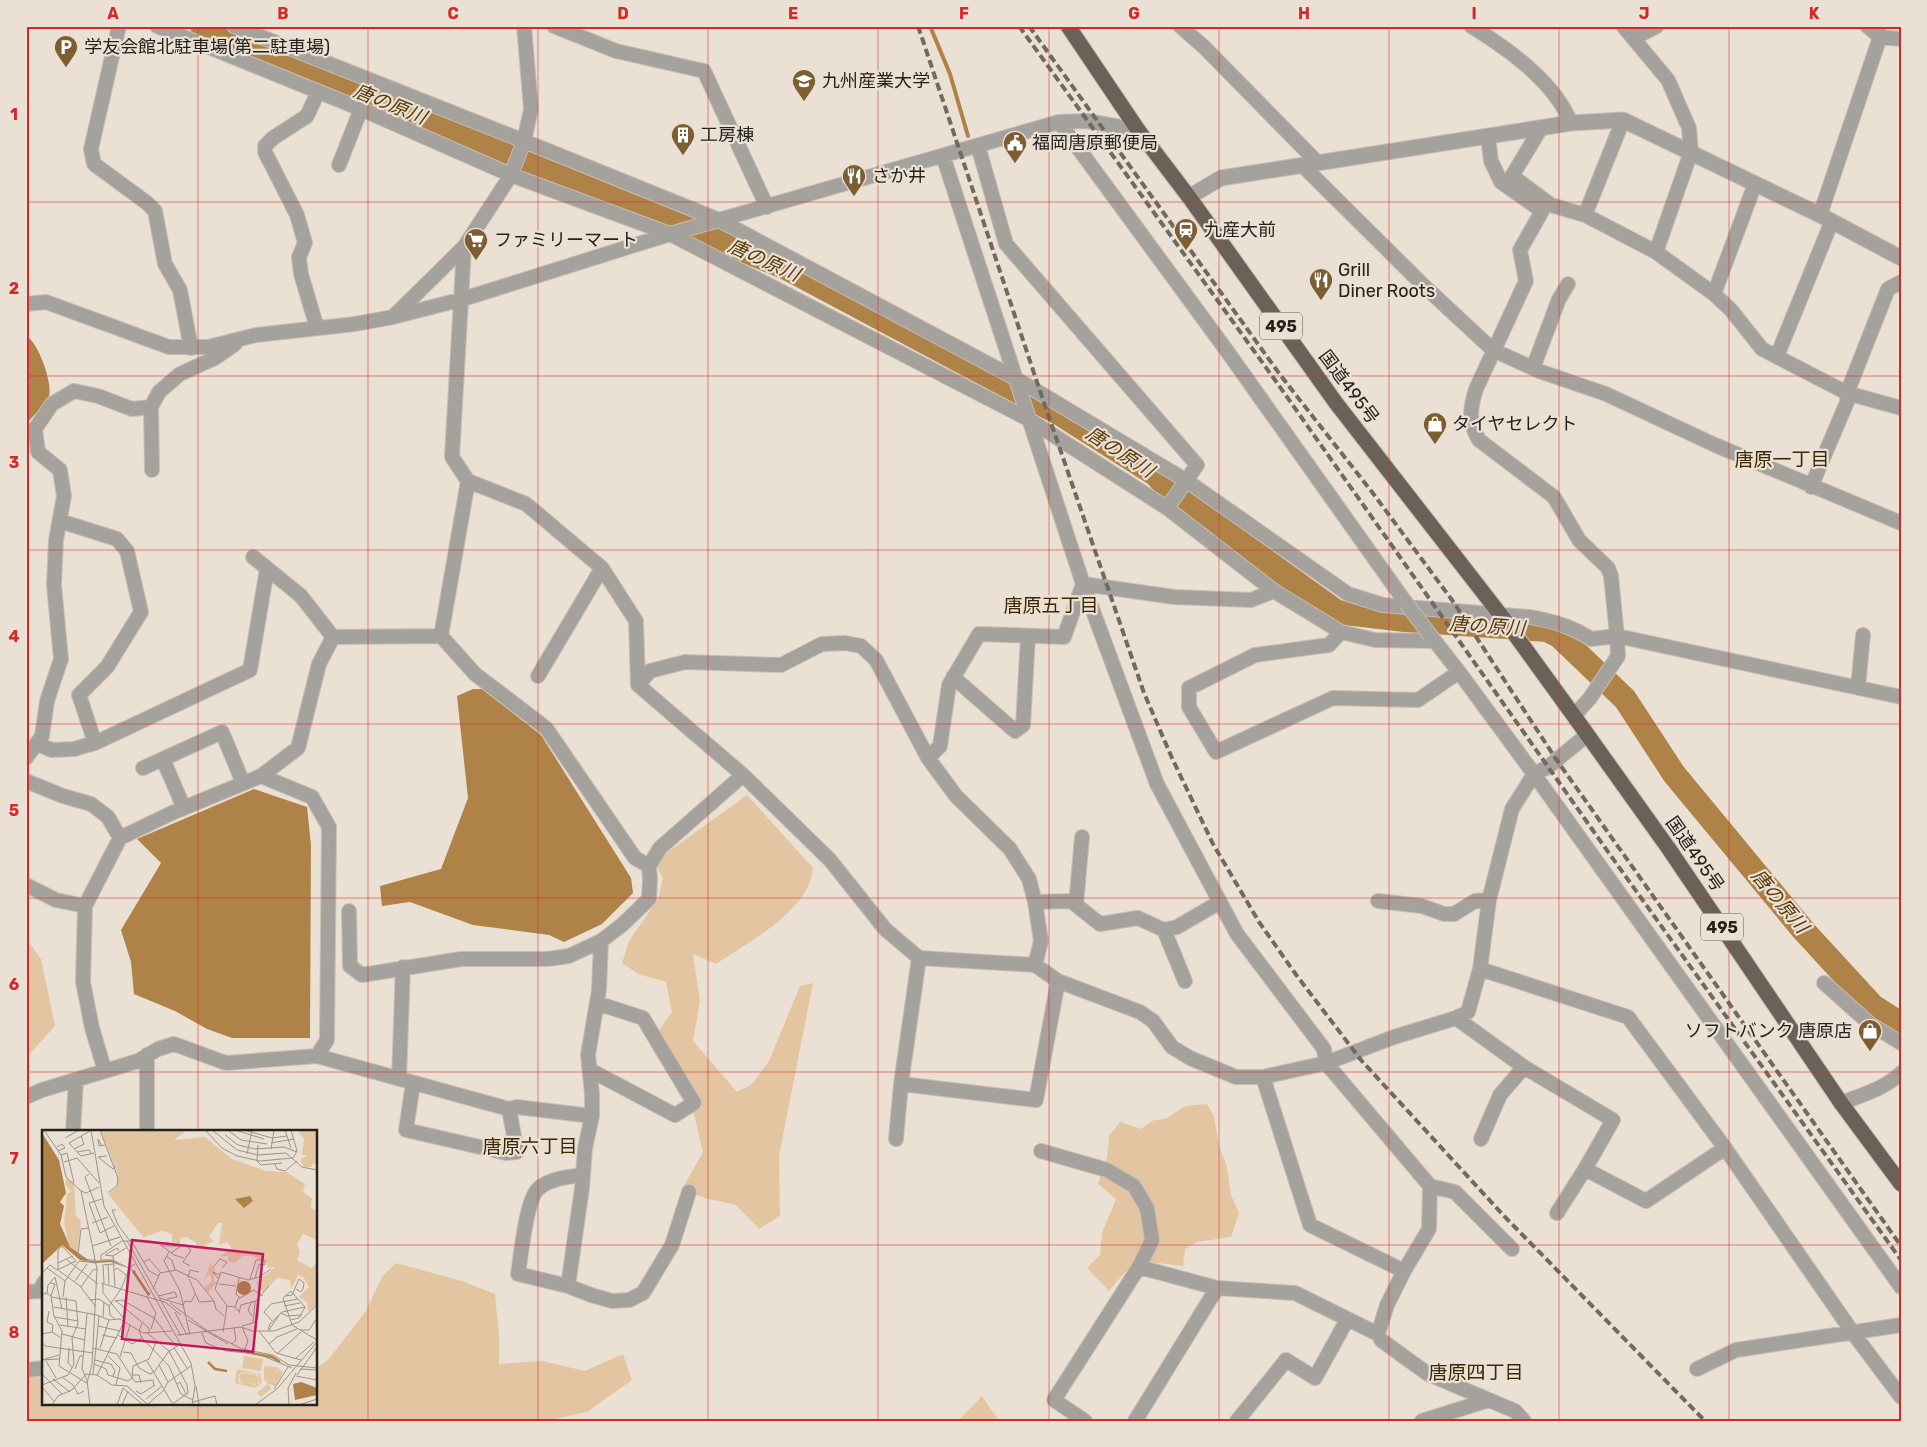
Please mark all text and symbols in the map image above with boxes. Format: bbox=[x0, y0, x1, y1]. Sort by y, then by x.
text: A bbox=[107, 4, 119, 23]
text: B bbox=[277, 4, 289, 23]
text: C bbox=[447, 4, 459, 23]
text: D bbox=[617, 4, 629, 23]
text: E bbox=[788, 4, 798, 23]
text: F bbox=[959, 4, 969, 23]
text: G bbox=[1128, 4, 1140, 23]
text: H bbox=[1298, 4, 1310, 23]
text: I bbox=[1471, 4, 1477, 23]
text: J bbox=[1639, 4, 1649, 23]
text: K bbox=[1809, 4, 1820, 23]
parking icon: 学友会館北駐車場(第二駐車場) bbox=[53, 34, 79, 68]
place label: 学友会館北駐車場(第二駐車場) bbox=[84, 36, 330, 58]
school or university icon: 九州産業大学 bbox=[791, 68, 817, 102]
place label: 九州産業大学 bbox=[822, 70, 930, 92]
water label: 唐の原川 bbox=[350, 79, 431, 130]
text: 1 bbox=[10, 105, 18, 124]
building icon: 工房棟 bbox=[670, 122, 696, 156]
place label: 工房棟 bbox=[700, 124, 754, 146]
public building icon: 福岡唐原郵便局 bbox=[1002, 130, 1028, 164]
place label: 福岡唐原郵便局 bbox=[1032, 132, 1158, 154]
restaurant icon: さか井 bbox=[841, 163, 867, 197]
place label: さか井 bbox=[872, 165, 926, 187]
station icon: 九産大前 bbox=[1173, 217, 1199, 251]
place label: 九産大前 bbox=[1204, 219, 1276, 241]
supermarket icon: ファミリーマート bbox=[463, 227, 489, 261]
place label: ファミリーマート bbox=[494, 229, 638, 251]
water label: 唐の原川 bbox=[725, 234, 805, 287]
place label: Grill Diner Roots bbox=[1338, 259, 1435, 302]
restaurant icon: Grill Diner Roots bbox=[1308, 267, 1334, 301]
text: 2 bbox=[9, 279, 19, 298]
road number: 495 bbox=[1260, 312, 1302, 340]
street label: 国道495号 bbox=[1314, 346, 1384, 428]
shop icon: タイヤセレクト bbox=[1422, 411, 1448, 445]
place label: タイヤセレクト bbox=[1452, 413, 1577, 435]
water label: 唐の原川 bbox=[1082, 422, 1160, 483]
district label: 唐原一丁目 bbox=[1734, 448, 1830, 471]
text: 3 bbox=[9, 453, 19, 472]
district label: 唐原五丁目 bbox=[1003, 594, 1099, 617]
water label: 唐の原川 bbox=[1448, 612, 1528, 640]
text: 4 bbox=[9, 627, 20, 646]
text: 5 bbox=[9, 801, 19, 820]
street label: 国道495号 bbox=[1661, 812, 1729, 896]
water label: 唐の原川 bbox=[1747, 864, 1815, 939]
road number: 495 bbox=[1701, 914, 1743, 940]
text: 6 bbox=[9, 975, 19, 994]
shop icon: ソフトバンク 唐原店 bbox=[1857, 1018, 1883, 1052]
place label: ソフトバンク 唐原店 bbox=[1685, 1020, 1852, 1042]
inset map bbox=[42, 1130, 318, 1404]
district label: 唐原六丁目 bbox=[482, 1135, 578, 1158]
text: 7 bbox=[9, 1149, 19, 1168]
text: 8 bbox=[9, 1323, 20, 1342]
district label: 唐原四丁目 bbox=[1428, 1361, 1524, 1384]

